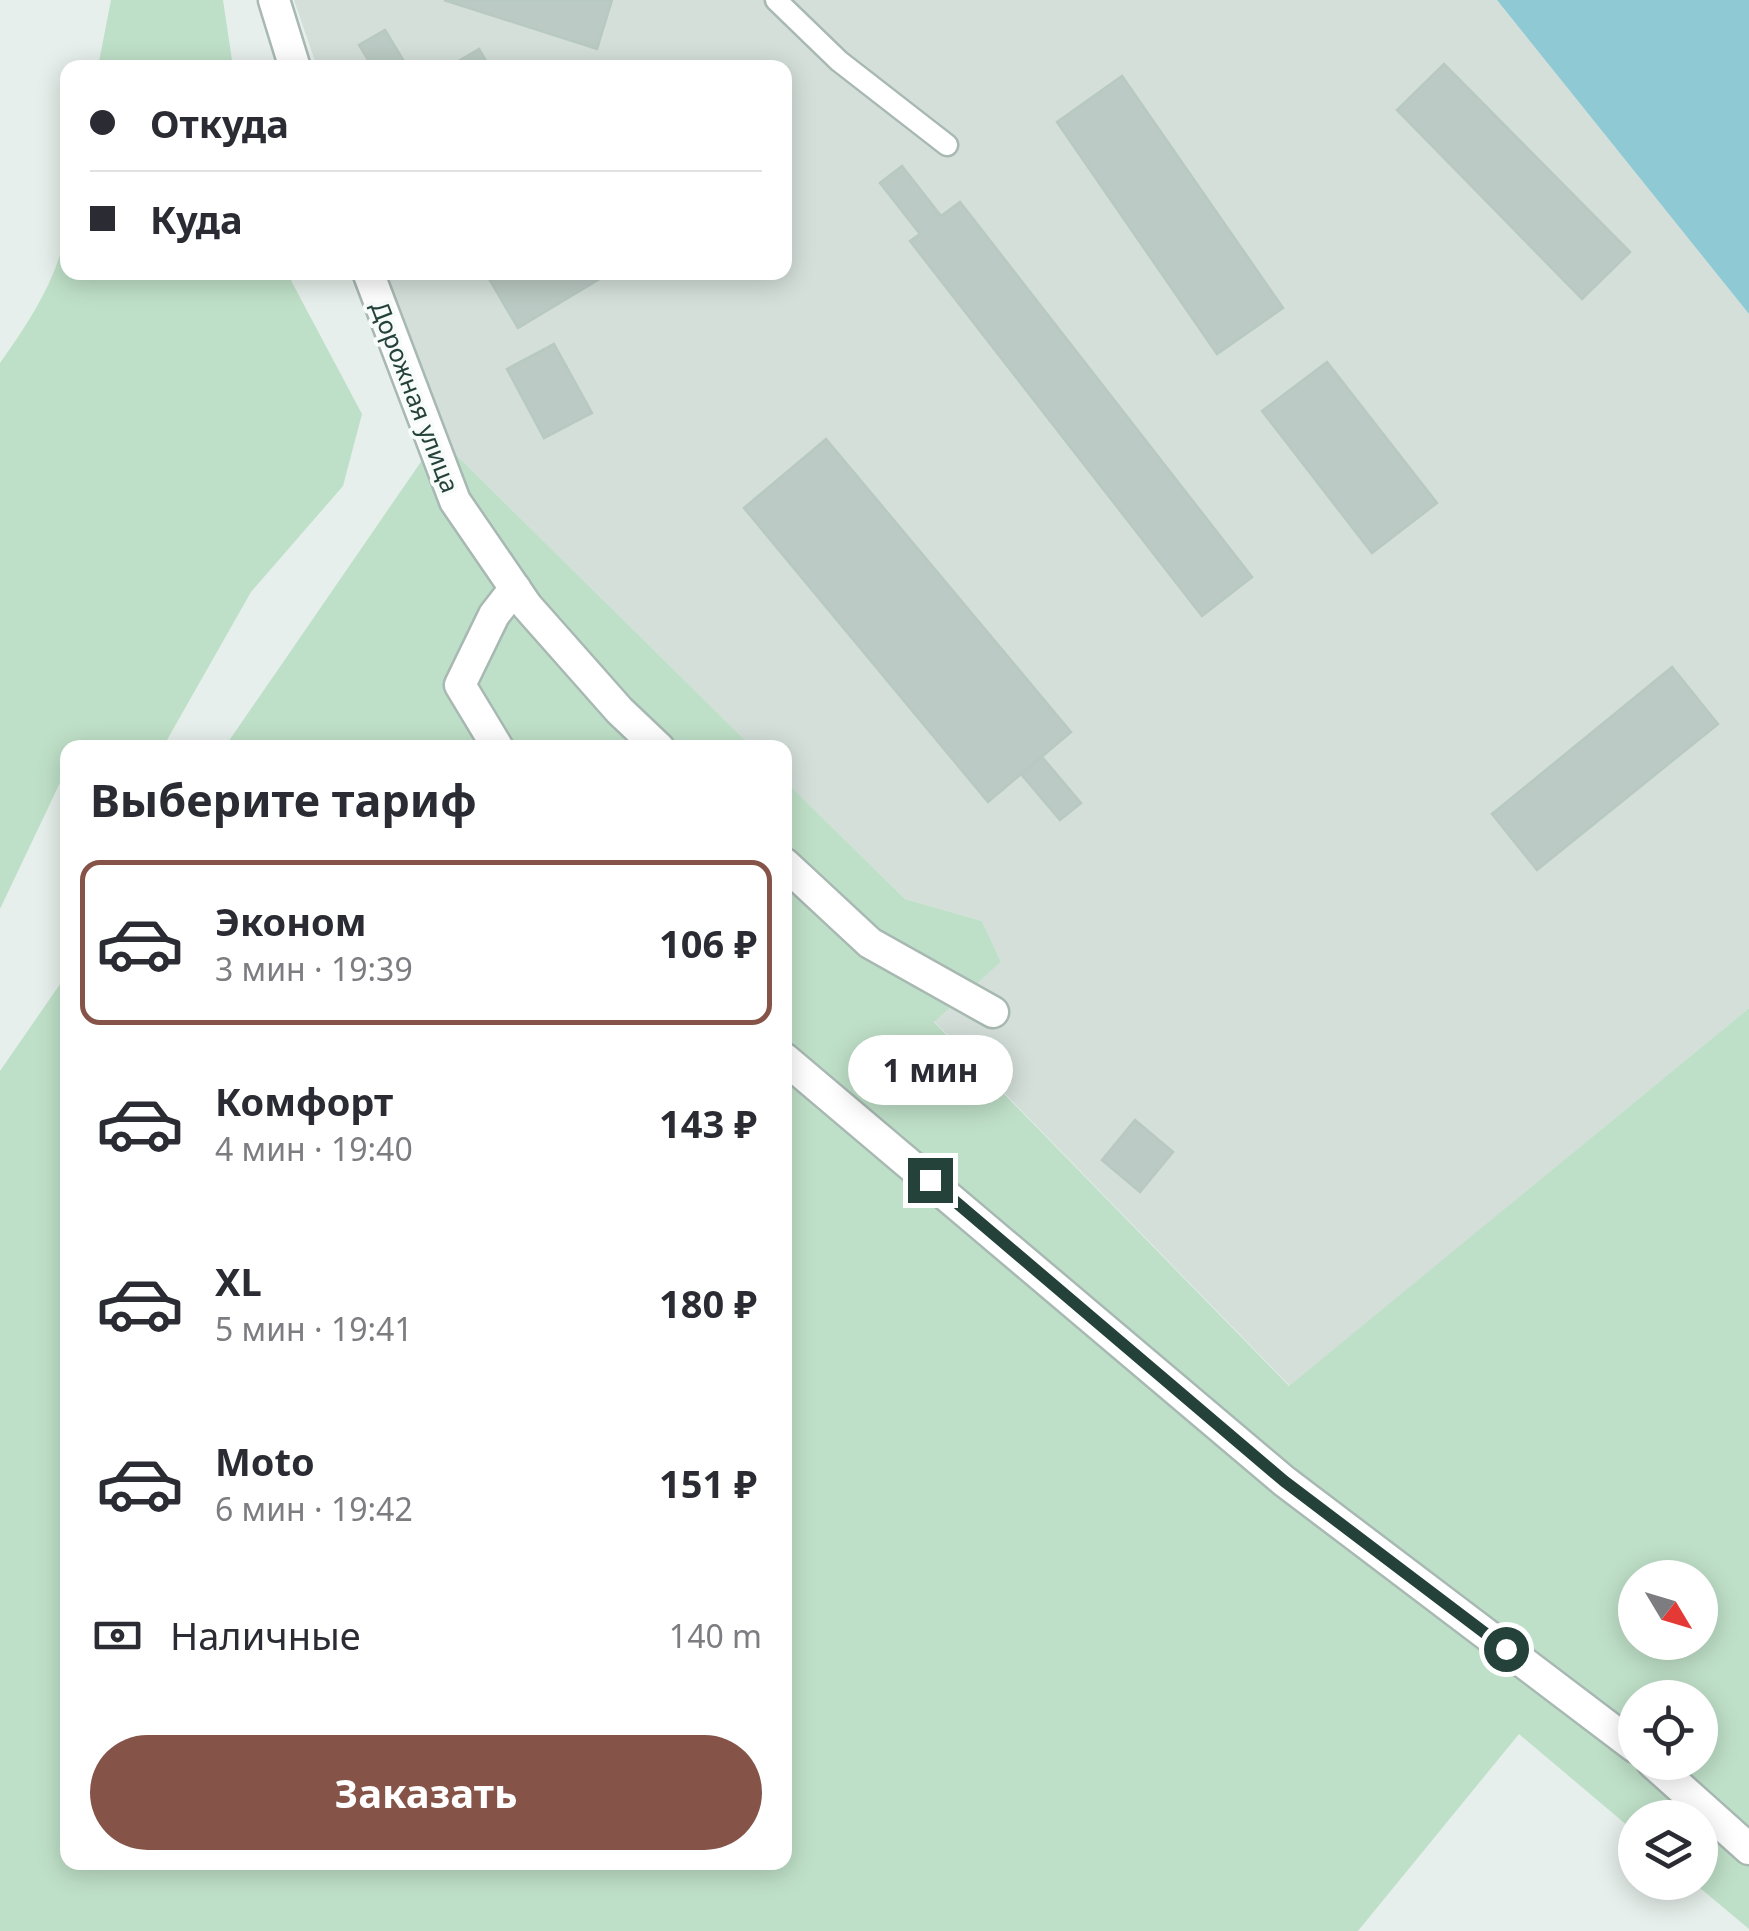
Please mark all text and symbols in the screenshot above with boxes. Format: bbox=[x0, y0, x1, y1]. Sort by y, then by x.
text: Откуда bbox=[150, 97, 289, 149]
text: Куда bbox=[150, 193, 243, 245]
street label: Дорожная улица bbox=[364, 296, 468, 497]
text: Выберите тариф bbox=[90, 769, 477, 830]
text: Эконом bbox=[215, 895, 367, 947]
icon: car bbox=[95, 898, 185, 988]
text: 106 ₽ bbox=[659, 917, 757, 969]
text: 3 мин · 19:39 bbox=[215, 947, 413, 990]
callout: 1 мин bbox=[848, 1035, 1012, 1105]
text: 1 мин bbox=[883, 1048, 978, 1091]
text: Комфорт bbox=[215, 1075, 393, 1127]
icon: car bbox=[95, 1078, 185, 1168]
text: 143 ₽ bbox=[659, 1097, 757, 1149]
text: 4 мин · 19:40 bbox=[215, 1127, 413, 1170]
route end bbox=[908, 1158, 953, 1203]
text: XL bbox=[215, 1255, 262, 1307]
icon: car bbox=[95, 1258, 185, 1348]
text: 180 ₽ bbox=[659, 1277, 757, 1329]
text: 5 мин · 19:41 bbox=[215, 1307, 413, 1350]
text: Moto bbox=[215, 1435, 315, 1487]
icon: car bbox=[95, 1438, 185, 1528]
text: 151 ₽ bbox=[659, 1457, 757, 1509]
text: 6 мин · 19:42 bbox=[215, 1487, 413, 1530]
north arrow bbox=[1618, 1560, 1718, 1660]
map controls bbox=[1618, 1560, 1718, 1900]
icon: cash bbox=[90, 1608, 145, 1663]
text: Наличные bbox=[170, 1609, 361, 1661]
text: 140 m bbox=[669, 1614, 762, 1657]
route start bbox=[1484, 1627, 1529, 1672]
button: locate bbox=[1618, 1680, 1718, 1780]
button: Заказать bbox=[90, 1735, 762, 1850]
button: layers bbox=[1618, 1800, 1718, 1900]

